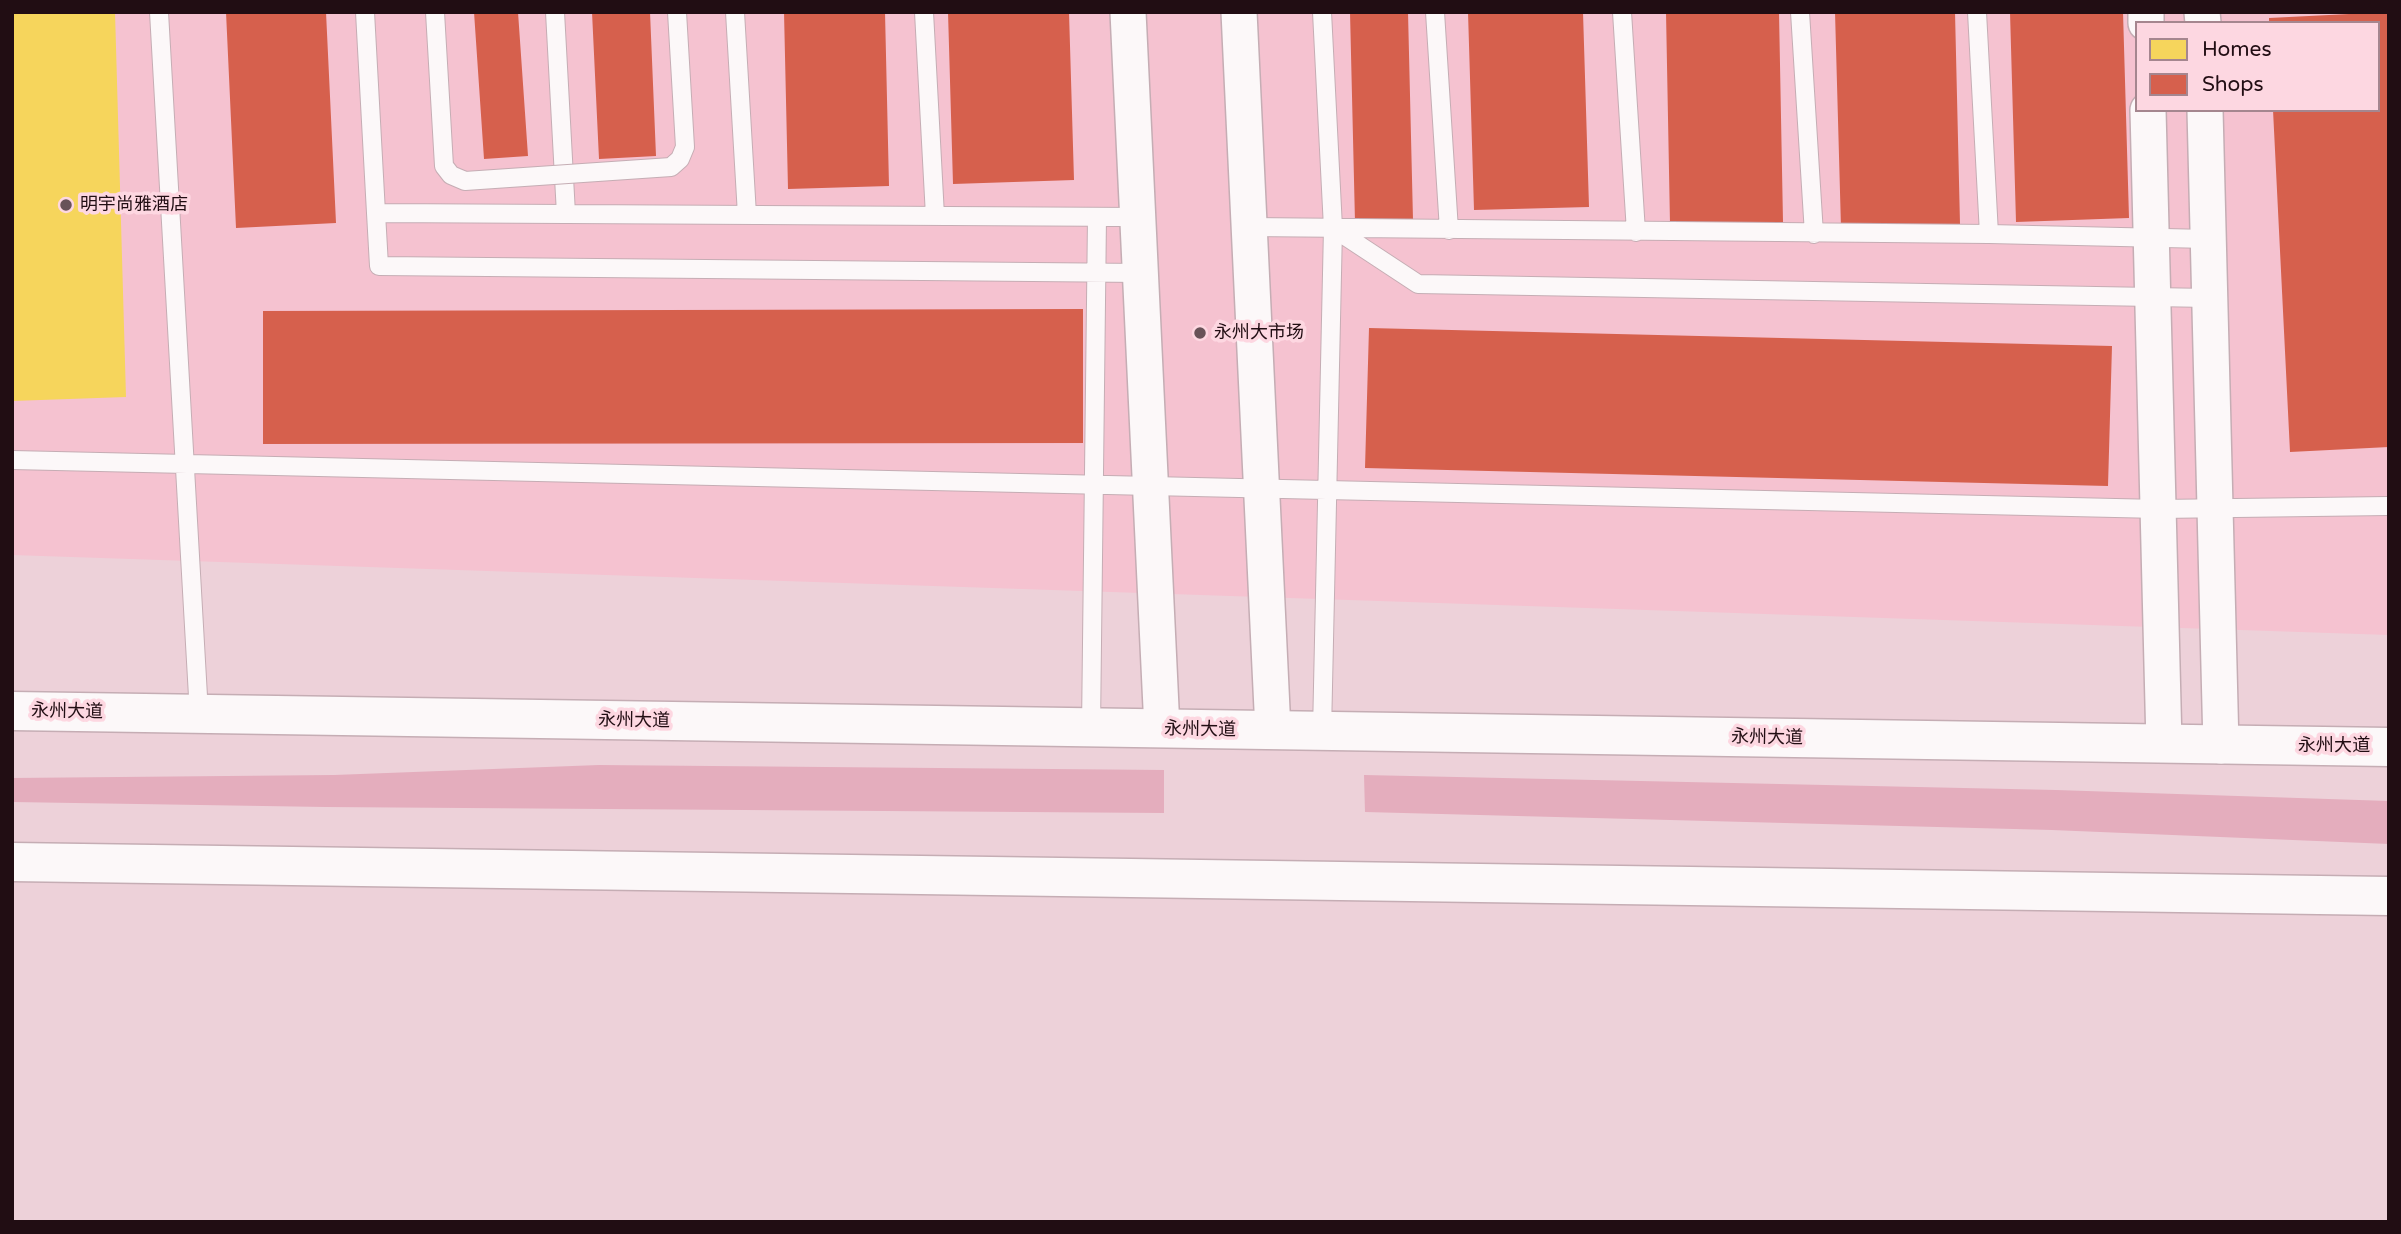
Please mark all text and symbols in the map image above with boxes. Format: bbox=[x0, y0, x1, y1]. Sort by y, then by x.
legend bbox=[2135, 21, 2380, 112]
text: Homes bbox=[2202, 37, 2272, 62]
text: Shops bbox=[2202, 72, 2264, 97]
place label: 明宇尚雅酒店 bbox=[80, 194, 188, 216]
marker: 明宇尚雅酒店 bbox=[58, 197, 74, 213]
place label: 永州大市场 bbox=[1214, 322, 1304, 344]
marker: 永州大市场 bbox=[1192, 325, 1208, 341]
street label: 永州大道 bbox=[31, 701, 103, 723]
street label: 永州大道 bbox=[598, 710, 670, 732]
street label: 永州大道 bbox=[1164, 719, 1236, 741]
street label: 永州大道 bbox=[1731, 727, 1803, 749]
street label: 永州大道 bbox=[2298, 735, 2370, 757]

